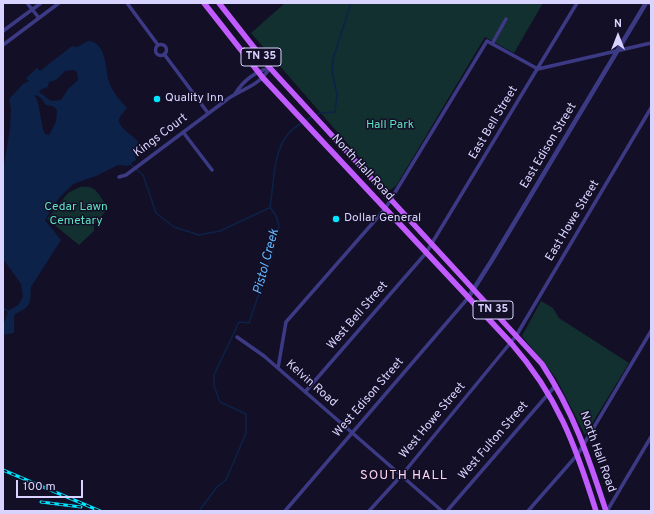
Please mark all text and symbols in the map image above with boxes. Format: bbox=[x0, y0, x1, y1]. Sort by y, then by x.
north arrow bbox=[598, 16, 638, 56]
text: N bbox=[614, 17, 622, 31]
road number: TN 35 bbox=[241, 48, 281, 66]
street label: East Bell Street bbox=[466, 84, 522, 162]
place label: Quality Inn bbox=[165, 92, 224, 106]
marker: Quality Inn bbox=[152, 94, 162, 104]
street label: East Edison Street bbox=[518, 100, 580, 192]
street label: Kings Court bbox=[131, 111, 191, 161]
park label: Hall Park bbox=[366, 119, 414, 133]
street label: North Hall Road bbox=[328, 132, 396, 204]
street label: East Howe Street bbox=[543, 178, 603, 264]
park label: Cedar Lawn Cemetary bbox=[44, 201, 108, 229]
place label: Dollar General bbox=[344, 212, 421, 226]
marker: Dollar General bbox=[331, 214, 341, 224]
water label: Pistol Creek bbox=[251, 228, 283, 296]
street label: West Bell Street bbox=[324, 279, 392, 353]
road number: TN 35 bbox=[473, 301, 513, 319]
street label: West Edison Street bbox=[331, 355, 407, 441]
street label: Kelvin Road bbox=[282, 358, 340, 410]
street label: West Howe Street bbox=[397, 380, 469, 462]
street label: West Fulton Street bbox=[456, 399, 532, 483]
street label: North Hall Road bbox=[576, 410, 618, 494]
district label: SOUTH HALL bbox=[360, 468, 448, 484]
scale bar bbox=[18, 472, 85, 498]
text: 100 m bbox=[23, 479, 56, 495]

